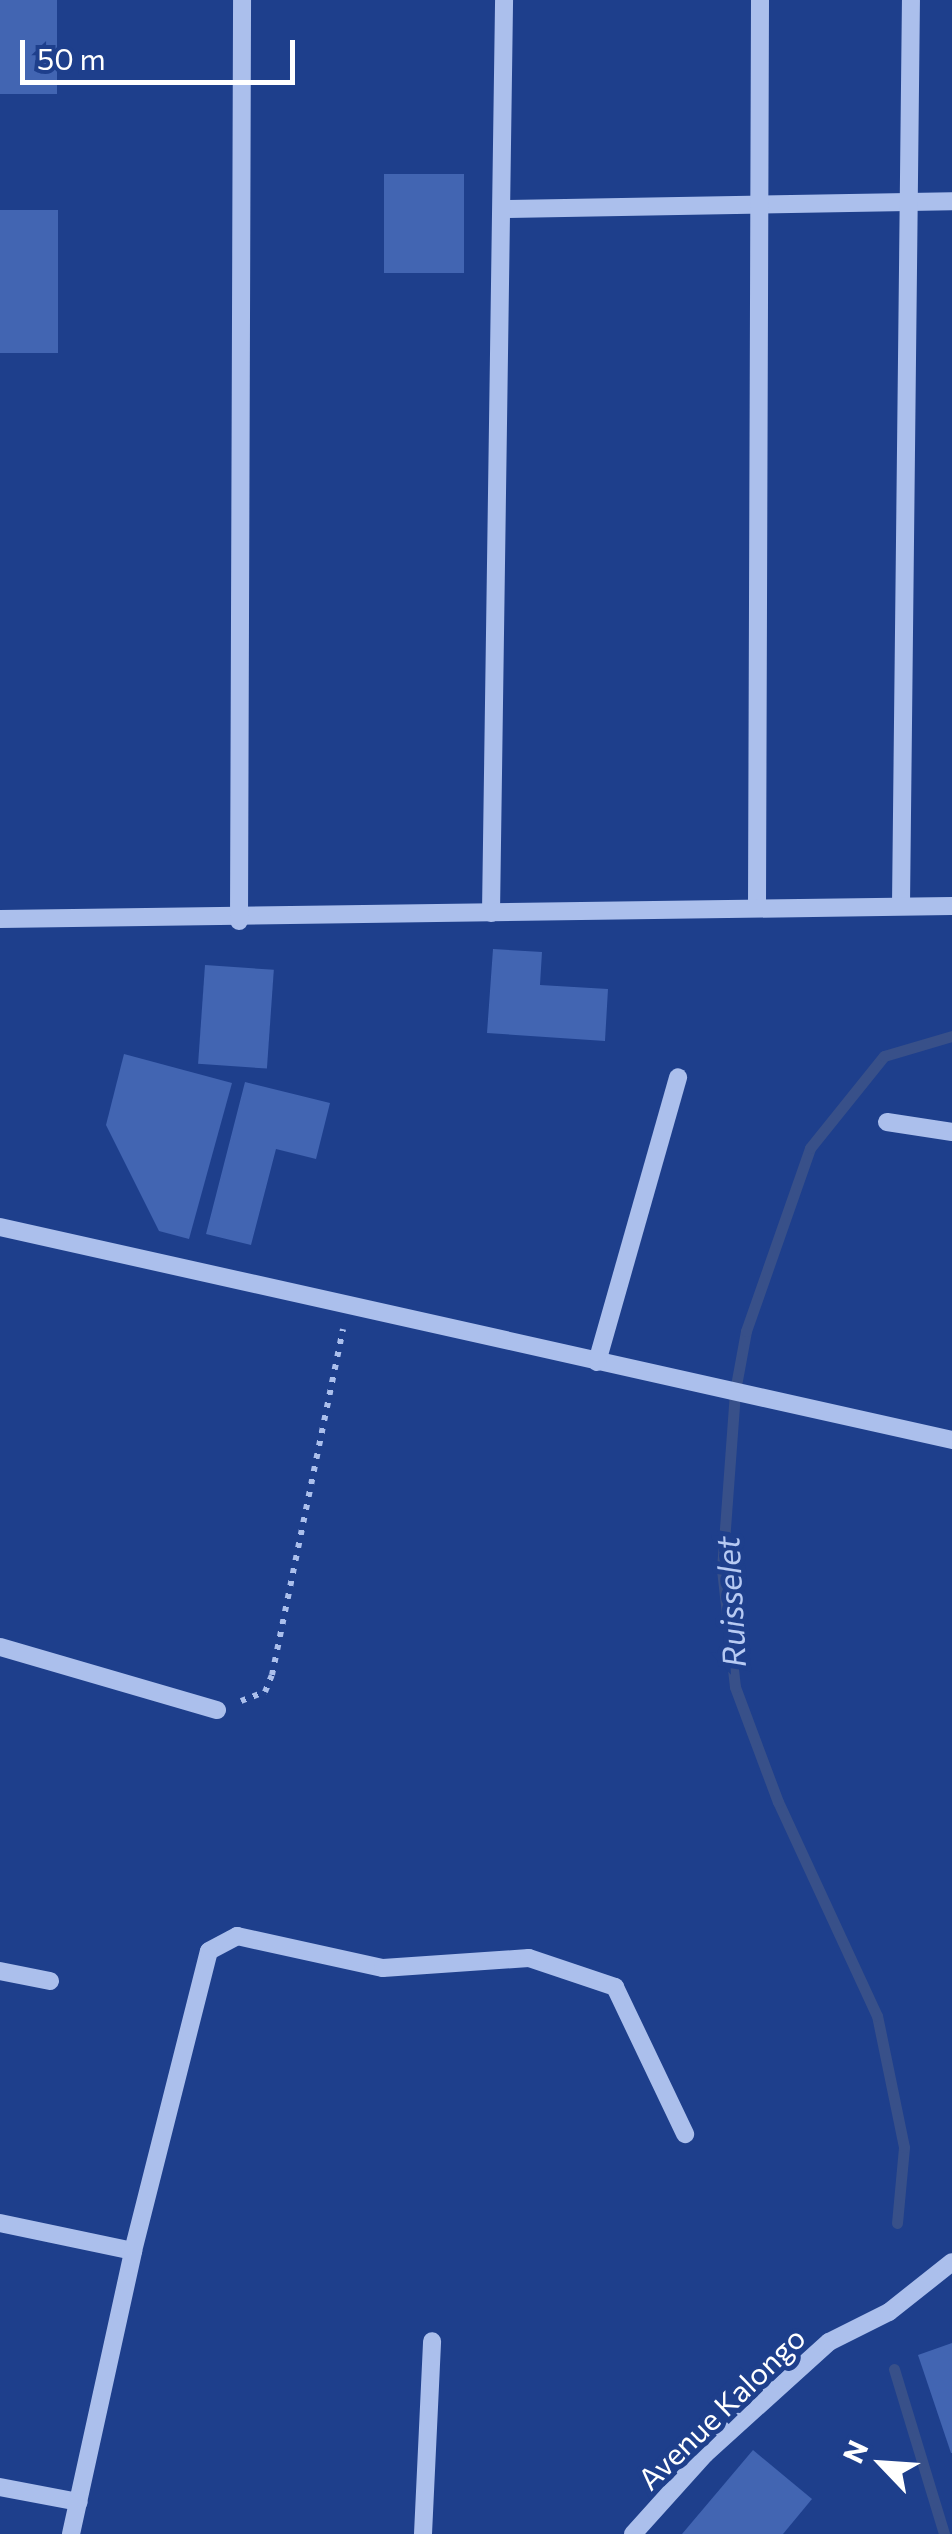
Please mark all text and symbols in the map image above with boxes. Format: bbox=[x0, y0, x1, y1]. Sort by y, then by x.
scale bar bbox=[25, 20, 300, 82]
text: 50 m bbox=[37, 39, 106, 76]
water label: Ruisselet bbox=[707, 1535, 753, 1669]
street label: Avenue Kalongo bbox=[630, 2319, 812, 2497]
north arrow bbox=[832, 2414, 932, 2514]
text: N bbox=[835, 2435, 875, 2468]

